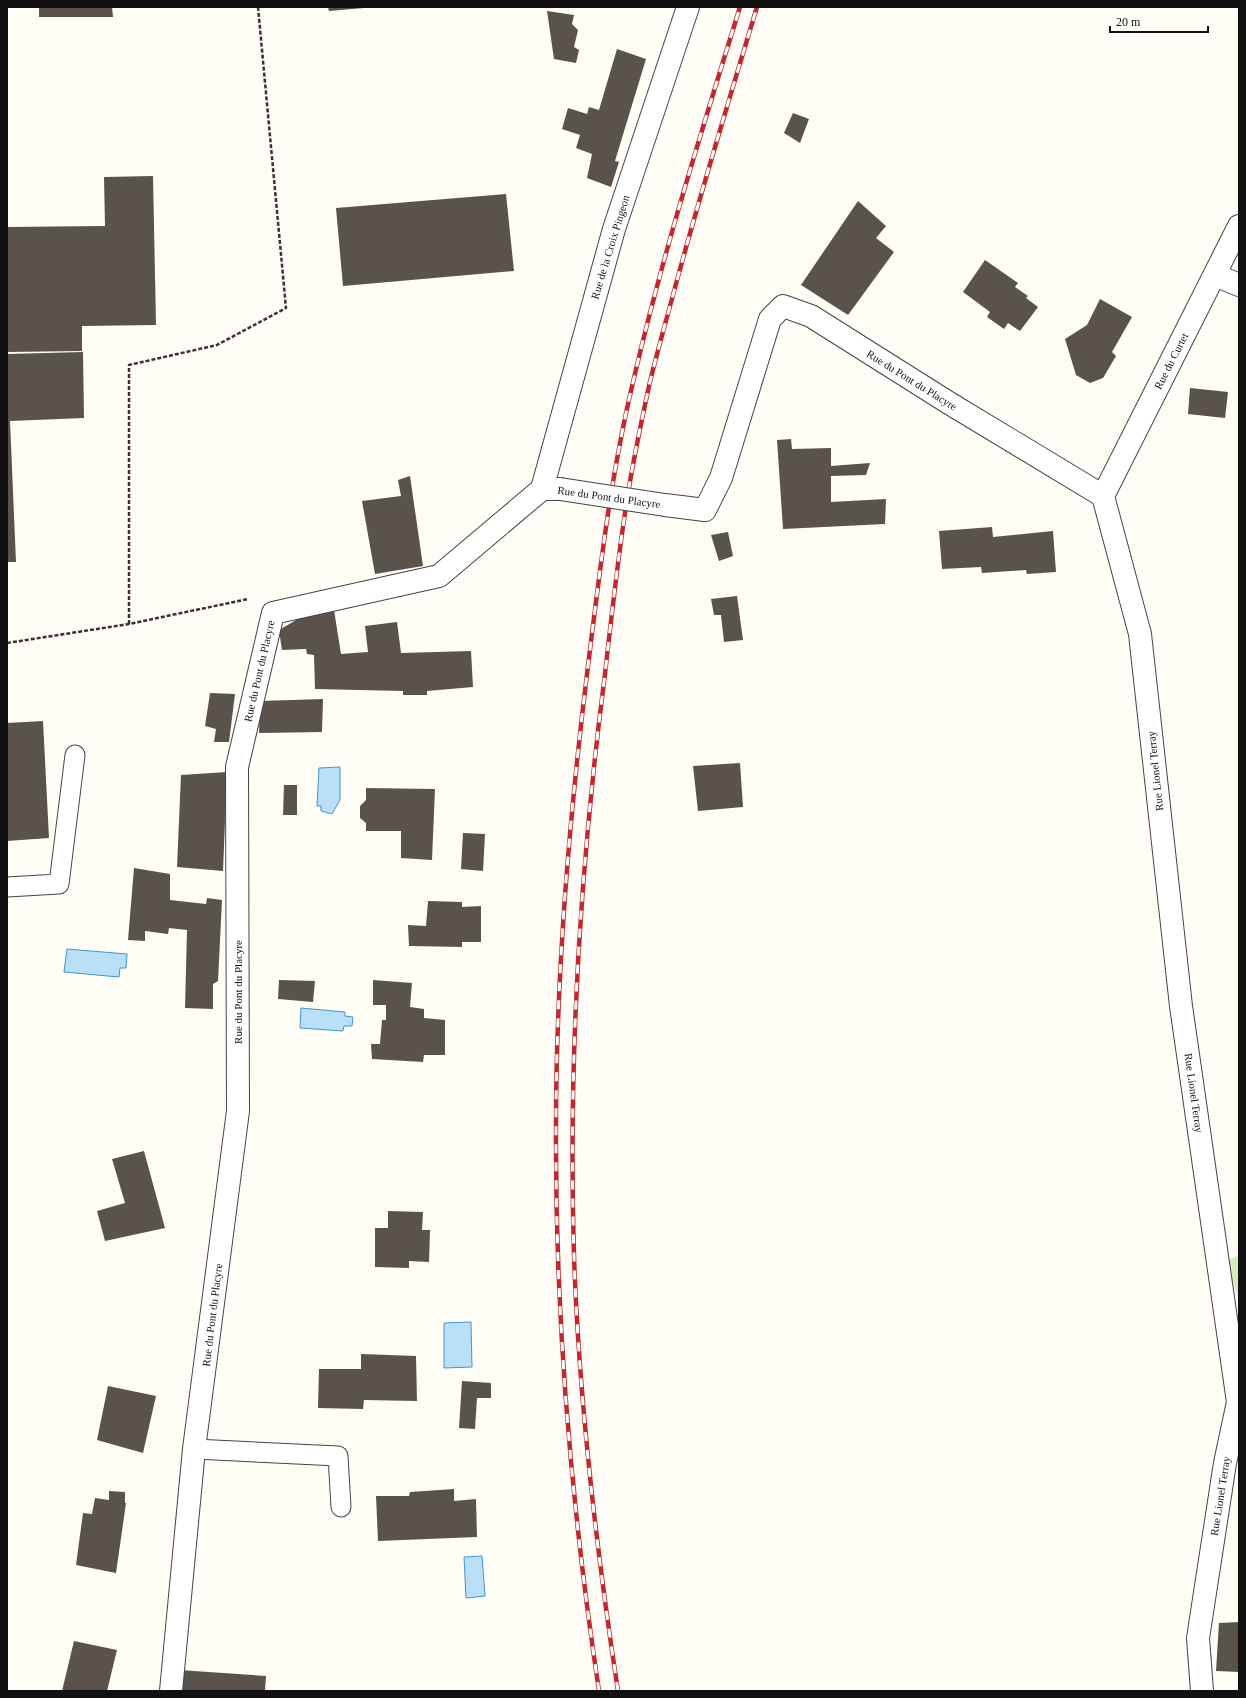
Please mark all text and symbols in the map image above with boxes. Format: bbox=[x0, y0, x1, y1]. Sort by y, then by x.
scale bar bbox=[1110, 8, 1208, 34]
text: 20 m bbox=[1116, 15, 1141, 29]
street label: Rue de la Croix Pingeon bbox=[588, 193, 632, 300]
street label: Rue du Curtet bbox=[1152, 331, 1190, 391]
street label: Rue du Pont du Placyre bbox=[865, 347, 959, 413]
street label: Rue du Pont du Placyre bbox=[557, 484, 661, 510]
street label: Rue du Pont du Placyre bbox=[241, 619, 277, 723]
street label: Rue Lionel Terray bbox=[1145, 730, 1165, 812]
street label: Rue du Pont du Placyre bbox=[232, 940, 244, 1044]
street label: Rue Lionel Terray bbox=[1182, 1052, 1206, 1134]
street label: Rue du Pont du Placyre bbox=[200, 1263, 224, 1367]
street label: Rue Lionel Terray bbox=[1208, 1455, 1232, 1537]

